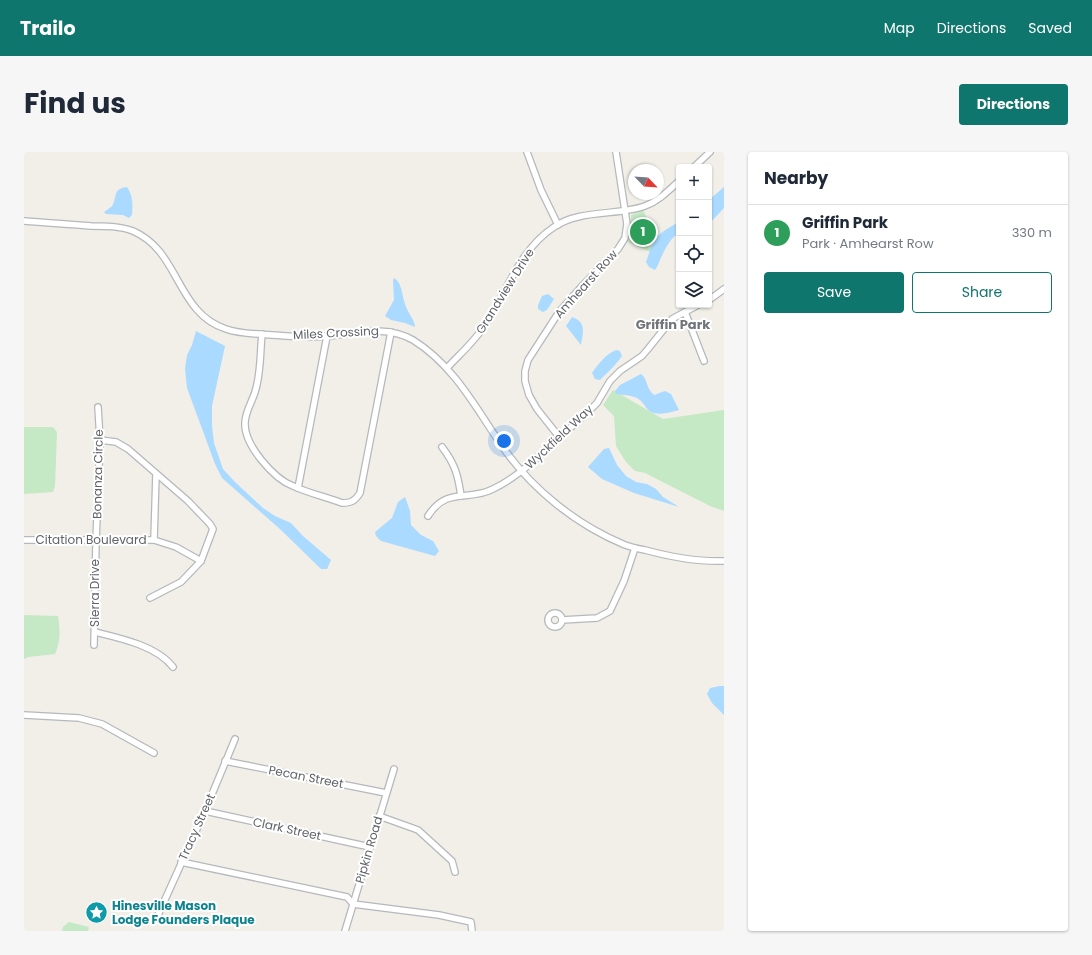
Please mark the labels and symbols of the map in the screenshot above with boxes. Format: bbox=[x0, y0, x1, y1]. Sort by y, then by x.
north arrow bbox=[628, 164, 664, 200]
pin: 1 bbox=[630, 217, 656, 247]
street label: Grandview Drive bbox=[471, 245, 538, 337]
street label: Amhearst Row bbox=[550, 246, 621, 322]
district label: Griffin Park bbox=[636, 315, 710, 334]
street label: Miles Crossing bbox=[293, 322, 379, 343]
street label: Wyckfield Way bbox=[521, 401, 596, 473]
street label: Bonanza Circle bbox=[88, 429, 107, 519]
your location bbox=[494, 431, 514, 451]
street label: Citation Boulevard bbox=[35, 531, 147, 548]
street label: Sierra Drive bbox=[86, 559, 103, 627]
street label: Pecan Street bbox=[267, 761, 345, 792]
street label: Tracy Street bbox=[174, 791, 219, 863]
street label: Clark Street bbox=[251, 813, 323, 844]
street label: Pipkin Road bbox=[351, 814, 386, 885]
place label: Hinesville Mason Lodge Founders Plaque bbox=[112, 897, 255, 928]
place icon: Hinesville Mason Lodge Founders Plaque bbox=[84, 900, 110, 926]

